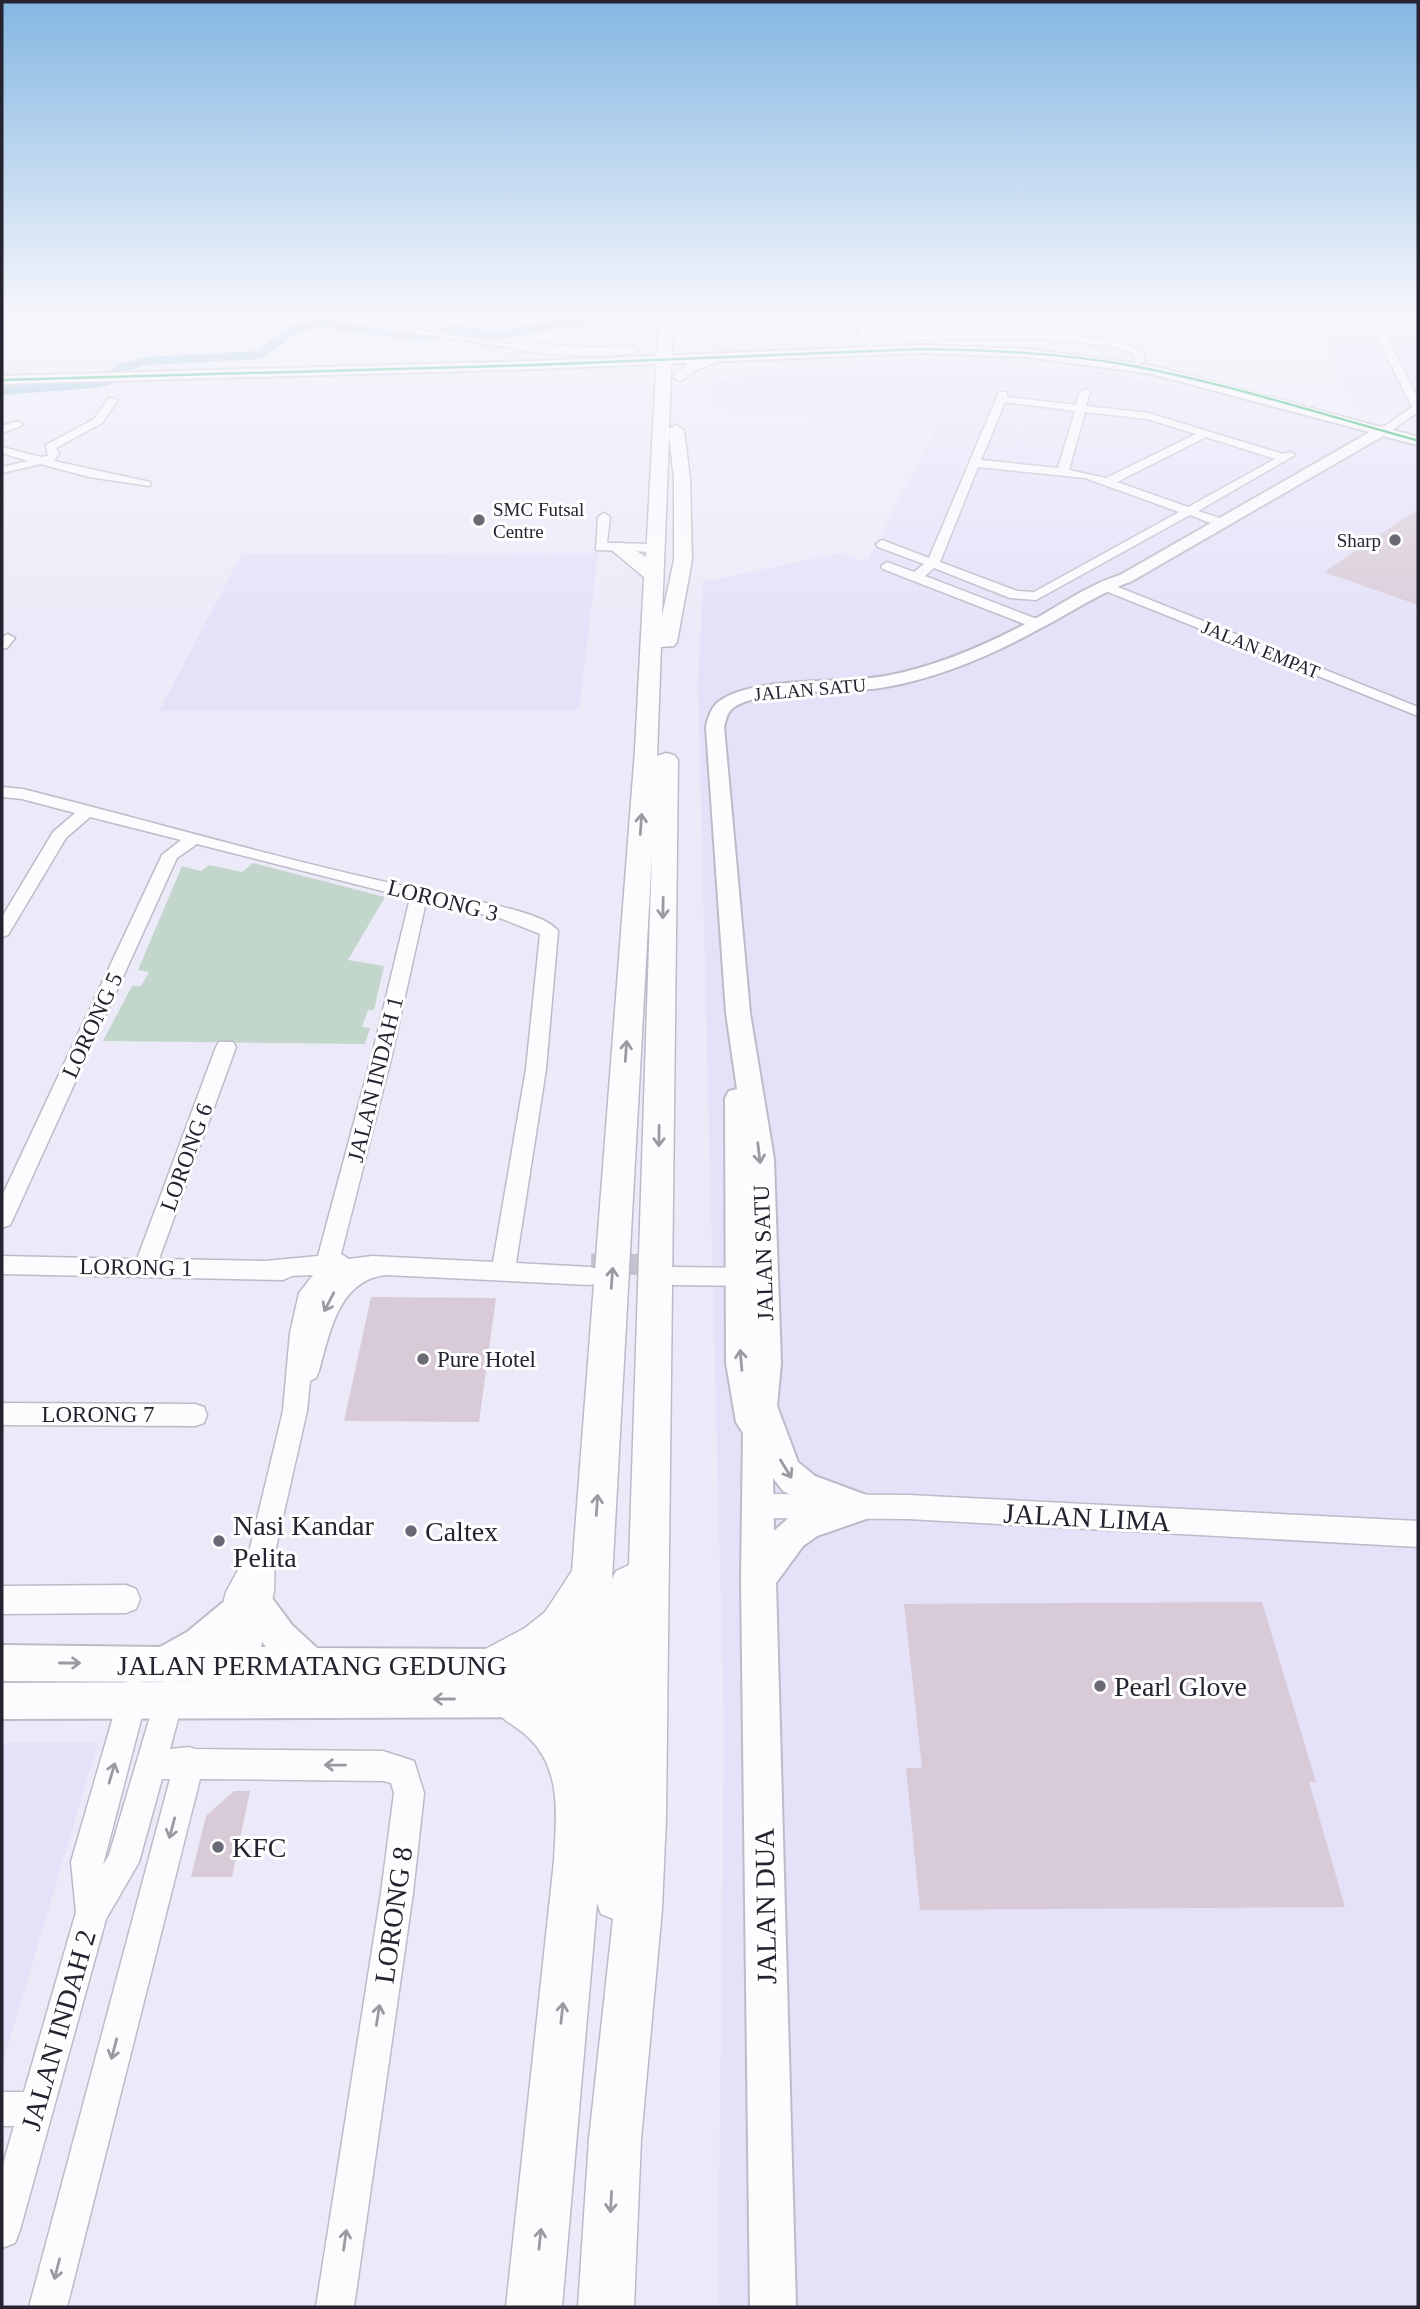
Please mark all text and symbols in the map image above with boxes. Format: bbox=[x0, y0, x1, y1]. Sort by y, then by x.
place label: SMC Futsal Centre bbox=[493, 499, 584, 542]
marker: SMC Futsal Centre bbox=[471, 512, 487, 528]
place label: Sharp bbox=[1337, 530, 1381, 551]
marker: Sharp bbox=[1387, 532, 1403, 548]
street label: JALAN EMPAT bbox=[1199, 616, 1323, 683]
street label: JALAN SATU bbox=[753, 674, 867, 705]
one-way arrow bbox=[635, 813, 648, 836]
street label: LORONG 3 bbox=[385, 875, 501, 926]
one-way arrow bbox=[656, 897, 670, 920]
street label: LORONG 5 bbox=[57, 969, 128, 1082]
street label: JALAN INDAH 1 bbox=[343, 994, 408, 1165]
one-way arrow bbox=[620, 1040, 633, 1063]
street label: LORONG 6 bbox=[155, 1100, 218, 1215]
one-way arrow bbox=[652, 1124, 666, 1147]
one-way arrow bbox=[753, 1141, 766, 1164]
street label: JALAN SATU bbox=[749, 1184, 778, 1321]
street label: LORONG 1 bbox=[79, 1254, 193, 1281]
one-way arrow bbox=[605, 1267, 618, 1290]
one-way arrow bbox=[322, 1291, 336, 1312]
place label: Pure Hotel bbox=[437, 1347, 536, 1372]
one-way arrow bbox=[734, 1349, 747, 1372]
marker: Pure Hotel bbox=[415, 1351, 431, 1367]
street label: LORONG 7 bbox=[41, 1402, 155, 1427]
one-way arrow bbox=[779, 1459, 794, 1478]
one-way arrow bbox=[590, 1494, 603, 1517]
street label: JALAN LIMA bbox=[1003, 1498, 1172, 1537]
place label: Nasi Kandar Pelita bbox=[233, 1510, 374, 1573]
place label: Caltex bbox=[425, 1516, 498, 1547]
marker: Caltex bbox=[403, 1523, 419, 1539]
marker: Nasi Kandar Pelita bbox=[211, 1533, 227, 1549]
street label: JALAN PERMATANG GEDUNG bbox=[117, 1650, 507, 1681]
one-way arrow bbox=[58, 1656, 81, 1670]
place label: Pearl Glove bbox=[1114, 1671, 1247, 1702]
marker: Pearl Glove bbox=[1092, 1678, 1108, 1694]
one-way arrow bbox=[433, 1692, 456, 1706]
one-way arrow bbox=[324, 1759, 347, 1772]
one-way arrow bbox=[107, 1762, 120, 1784]
one-way arrow bbox=[165, 1817, 178, 1839]
street label: JALAN DUA bbox=[749, 1827, 782, 1984]
place label: KFC bbox=[232, 1832, 286, 1863]
marker: KFC bbox=[210, 1839, 226, 1855]
street label: LORONG 8 bbox=[369, 1845, 418, 1985]
street label: JALAN INDAH 2 bbox=[15, 1926, 102, 2134]
one-way arrow bbox=[556, 2002, 569, 2025]
one-way arrow bbox=[372, 2004, 385, 2027]
one-way arrow bbox=[107, 2037, 120, 2059]
one-way arrow bbox=[605, 2190, 618, 2213]
one-way arrow bbox=[339, 2229, 352, 2252]
one-way arrow bbox=[534, 2229, 547, 2251]
one-way arrow bbox=[50, 2258, 63, 2280]

